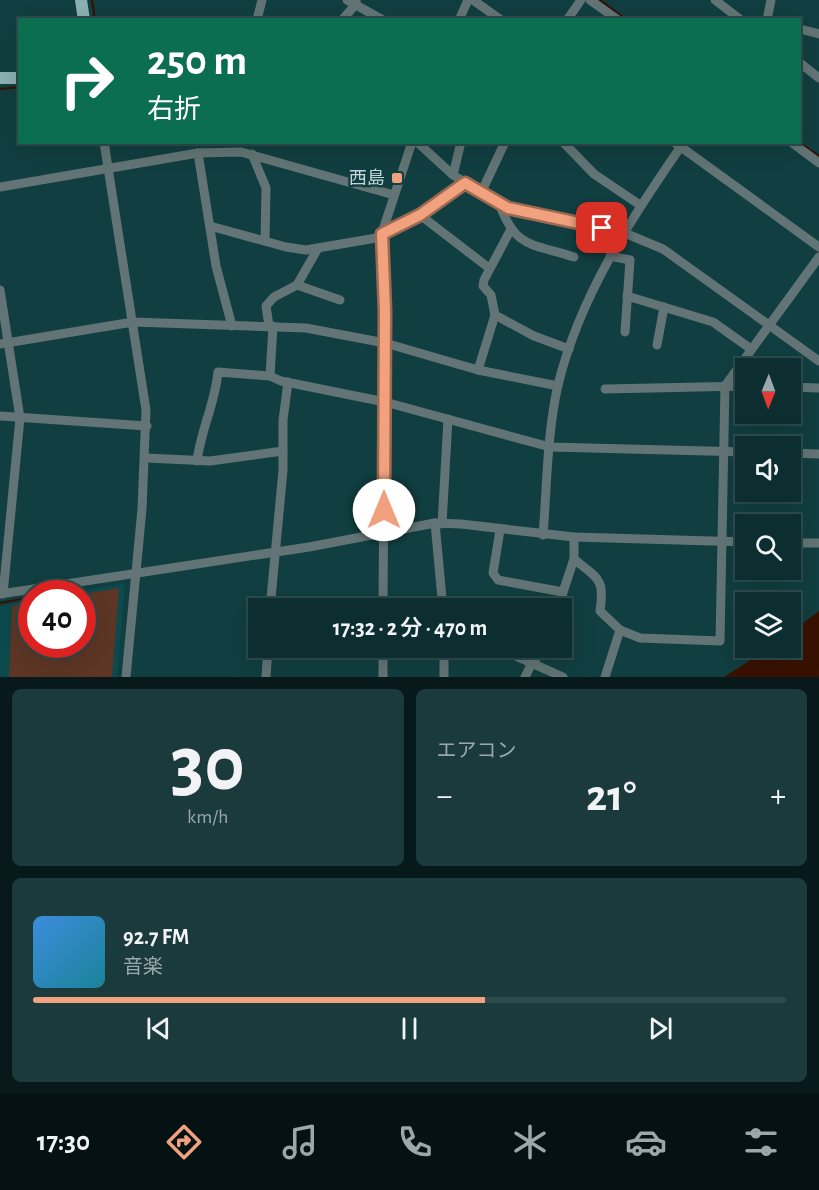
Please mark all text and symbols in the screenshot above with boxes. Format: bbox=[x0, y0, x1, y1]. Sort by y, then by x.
text: 250 m bbox=[147, 40, 247, 82]
icon: right bbox=[48, 42, 126, 120]
text: 右折 bbox=[147, 96, 201, 123]
place label: 西島 bbox=[349, 168, 385, 188]
marker: 西島 bbox=[390, 171, 404, 185]
pin bbox=[576, 202, 627, 253]
icon: arrive bbox=[585, 211, 618, 244]
north arrow bbox=[735, 358, 801, 424]
map controls bbox=[735, 358, 801, 658]
button: sound bbox=[735, 436, 801, 502]
position arrow bbox=[352, 478, 416, 542]
button: search bbox=[735, 514, 801, 580]
speed limit sign: 40 bbox=[18, 580, 96, 658]
button: layers bbox=[735, 592, 801, 658]
text: 17:32 · 2 分 · 470 m bbox=[333, 617, 487, 639]
text: 30 bbox=[171, 727, 245, 805]
text: エアコン bbox=[437, 741, 517, 761]
text: 21° bbox=[586, 774, 637, 819]
text: − bbox=[437, 780, 452, 813]
text: + bbox=[770, 780, 786, 813]
text: km/h bbox=[187, 807, 228, 827]
text: 92.7 FM bbox=[123, 926, 189, 948]
text: 音楽 bbox=[123, 957, 163, 977]
icon: previous bbox=[142, 1012, 175, 1045]
icon: pause bbox=[393, 1012, 426, 1045]
icon: next bbox=[644, 1012, 677, 1045]
icon: directions bbox=[163, 1121, 205, 1163]
icon: music bbox=[279, 1121, 321, 1163]
icon: phone bbox=[394, 1121, 436, 1163]
icon: climate bbox=[509, 1121, 551, 1163]
icon: car bbox=[625, 1121, 667, 1163]
icon: filters bbox=[740, 1121, 782, 1163]
text: 17:30 bbox=[37, 1128, 90, 1155]

